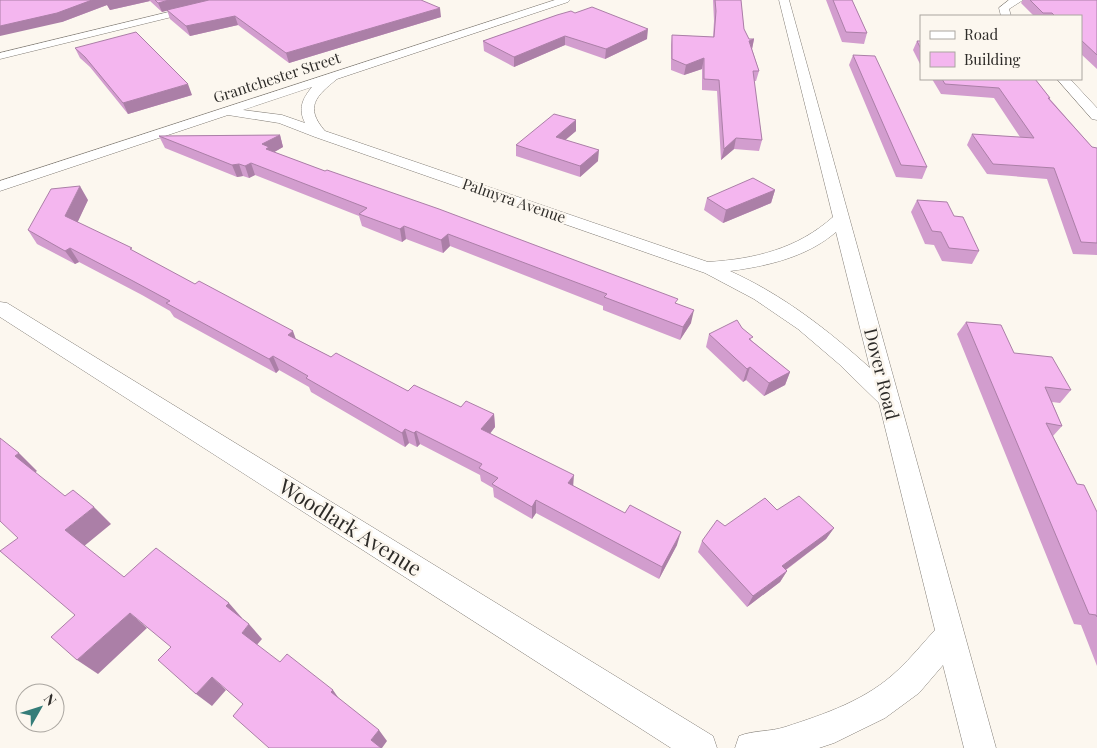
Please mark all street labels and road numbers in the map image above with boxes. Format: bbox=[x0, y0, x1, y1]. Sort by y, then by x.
street label: Grantchester Street bbox=[211, 47, 344, 107]
street label: Palmyra Avenue bbox=[460, 173, 569, 227]
street label: Dover Road bbox=[859, 325, 905, 423]
street label: Woodlark Avenue bbox=[274, 471, 428, 581]

